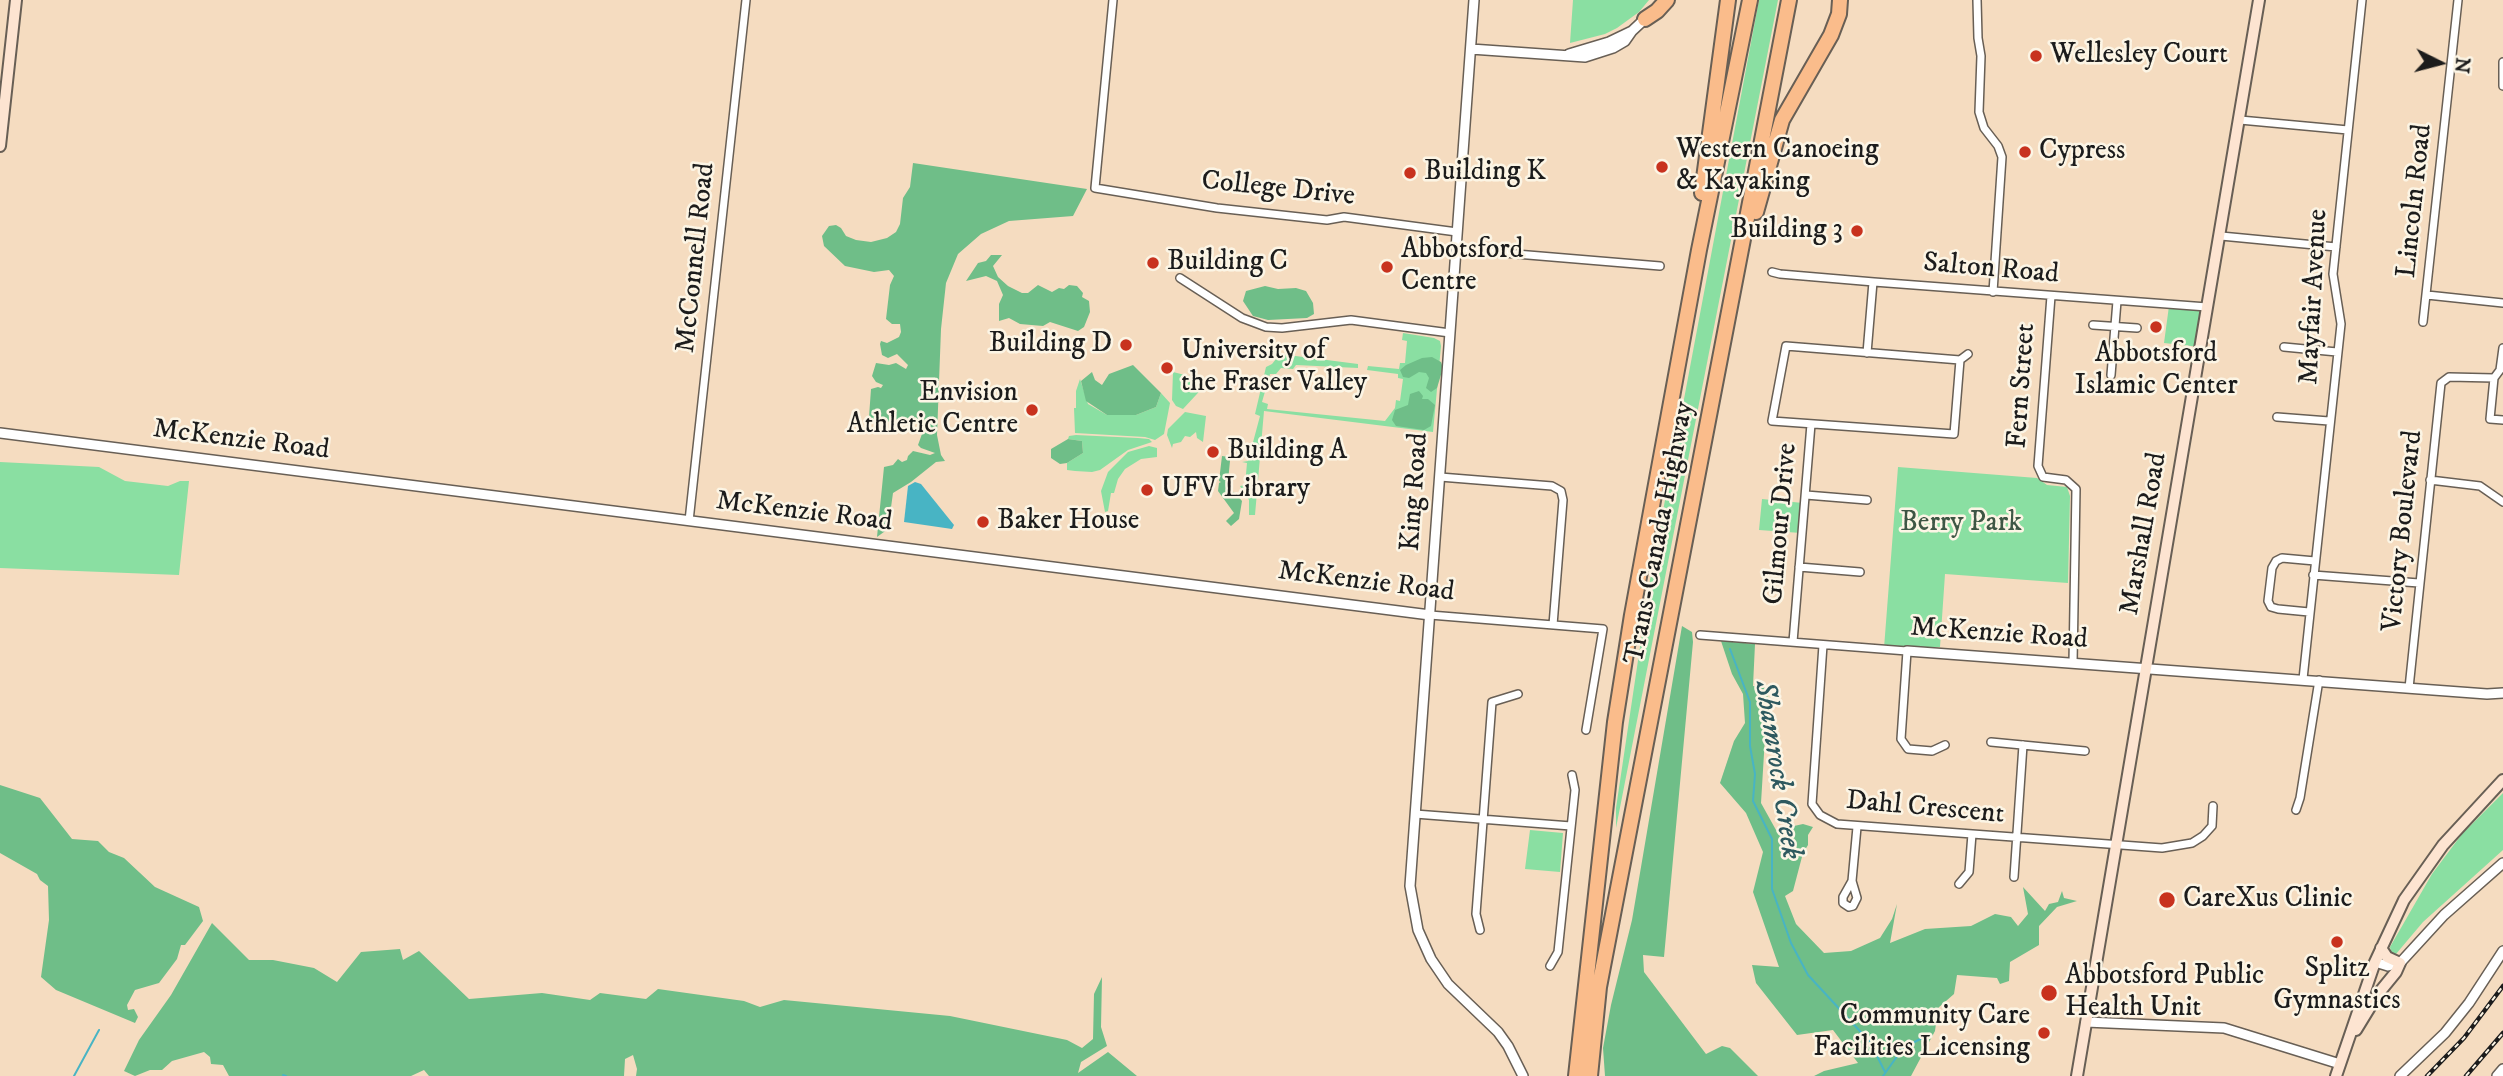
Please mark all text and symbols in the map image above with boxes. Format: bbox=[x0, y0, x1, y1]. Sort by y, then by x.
north arrow bbox=[2405, 28, 2475, 98]
place label: Wellesley Court bbox=[2050, 39, 2228, 73]
marker: Wellesley Court bbox=[2028, 48, 2044, 64]
text: N bbox=[2449, 56, 2474, 74]
street label: Lincoln Road bbox=[2391, 122, 2441, 280]
place label: Western Canoeing & Kayaking bbox=[1676, 134, 1879, 200]
place label: Cypress bbox=[2039, 135, 2125, 169]
marker: Cypress bbox=[2017, 144, 2033, 160]
place label: Building K bbox=[1424, 156, 1546, 190]
marker: Western Canoeing & Kayaking bbox=[1654, 159, 1670, 175]
street label: McConnell Road bbox=[670, 161, 724, 355]
street label: College Drive bbox=[1200, 165, 1356, 215]
marker: Building K bbox=[1402, 165, 1418, 181]
street label: Mayfair Avenue bbox=[2294, 208, 2336, 386]
place label: Building 3 bbox=[1730, 214, 1843, 248]
marker: Building 3 bbox=[1849, 223, 1865, 239]
place label: Abbotsford Centre bbox=[1401, 234, 1524, 300]
place label: Building C bbox=[1167, 246, 1288, 280]
street label: Salton Road bbox=[1922, 247, 2060, 293]
marker: Building C bbox=[1145, 255, 1161, 271]
marker: Abbotsford Centre bbox=[1379, 259, 1395, 275]
marker: Abbotsford Islamic Center bbox=[2148, 319, 2164, 335]
street label: Fern Street bbox=[2002, 322, 2044, 450]
place label: Building D bbox=[989, 328, 1112, 362]
place label: University of the Fraser Valley bbox=[1181, 335, 1367, 401]
marker: Building D bbox=[1118, 337, 1134, 353]
place label: Abbotsford Islamic Center bbox=[2074, 338, 2238, 404]
marker: University of the Fraser Valley bbox=[1159, 360, 1175, 376]
place label: Envision Athletic Centre bbox=[847, 377, 1018, 443]
street label: Trans-Canada Highway bbox=[1619, 399, 1703, 667]
marker: Envision Athletic Centre bbox=[1024, 402, 1040, 418]
street label: McKenzie Road bbox=[151, 414, 331, 468]
street label: Victory Boulevard bbox=[2377, 429, 2431, 633]
street label: King Road bbox=[1395, 431, 1437, 553]
place label: Building A bbox=[1227, 435, 1347, 469]
street label: Gilmour Drive bbox=[1758, 442, 1806, 606]
marker: Building A bbox=[1205, 444, 1221, 460]
street label: Marshall Road bbox=[2114, 450, 2176, 618]
place label: UFV Library bbox=[1161, 473, 1310, 507]
marker: UFV Library bbox=[1139, 482, 1155, 498]
street label: McKenzie Road bbox=[714, 486, 894, 540]
place label: Baker House bbox=[997, 505, 1139, 539]
park label: Berry Park bbox=[1900, 507, 2022, 541]
marker: Baker House bbox=[975, 514, 991, 530]
street label: McKenzie Road bbox=[1276, 556, 1456, 610]
street label: McKenzie Road bbox=[1909, 612, 2089, 658]
water label: Shamrock Creek bbox=[1744, 678, 1808, 862]
street label: Dahl Crescent bbox=[1844, 785, 2006, 833]
place label: CareXus Clinic bbox=[2183, 883, 2353, 917]
marker: CareXus Clinic bbox=[2157, 890, 2177, 910]
marker: Splitz Gymnastics bbox=[2329, 934, 2345, 950]
place label: Splitz Gymnastics bbox=[2273, 953, 2401, 1019]
place label: Abbotsford Public Health Unit bbox=[2065, 960, 2264, 1026]
marker: Abbotsford Public Health Unit bbox=[2039, 983, 2059, 1003]
place label: Community Care Facilities Licensing bbox=[1813, 1000, 2030, 1066]
marker: Community Care Facilities Licensing bbox=[2036, 1025, 2052, 1041]

